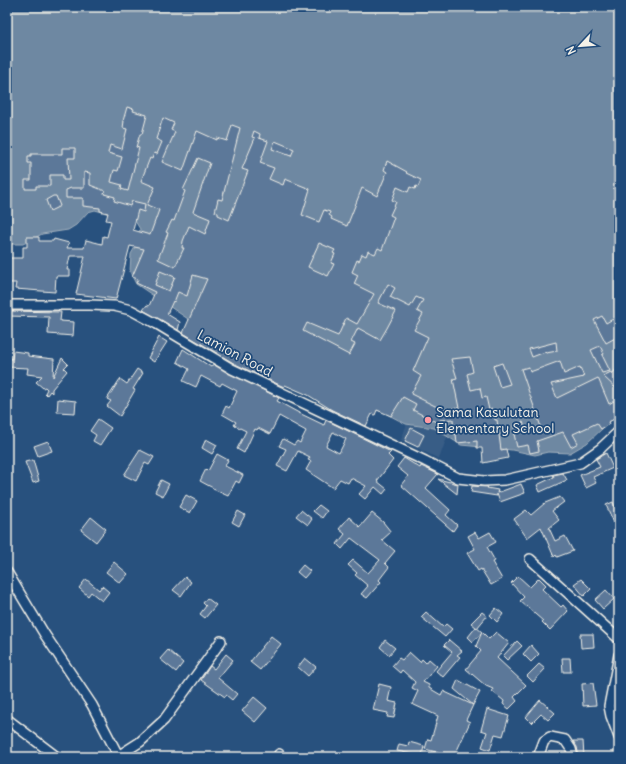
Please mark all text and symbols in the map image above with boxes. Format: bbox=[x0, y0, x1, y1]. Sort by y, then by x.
north arrow bbox=[560, 26, 600, 66]
text: N bbox=[563, 44, 579, 57]
street label: Lamion Road bbox=[194, 326, 276, 380]
place label: Sama Kasulutan Elementary School bbox=[436, 403, 554, 437]
marker: Sama Kasulutan Elementary School bbox=[423, 415, 433, 425]

